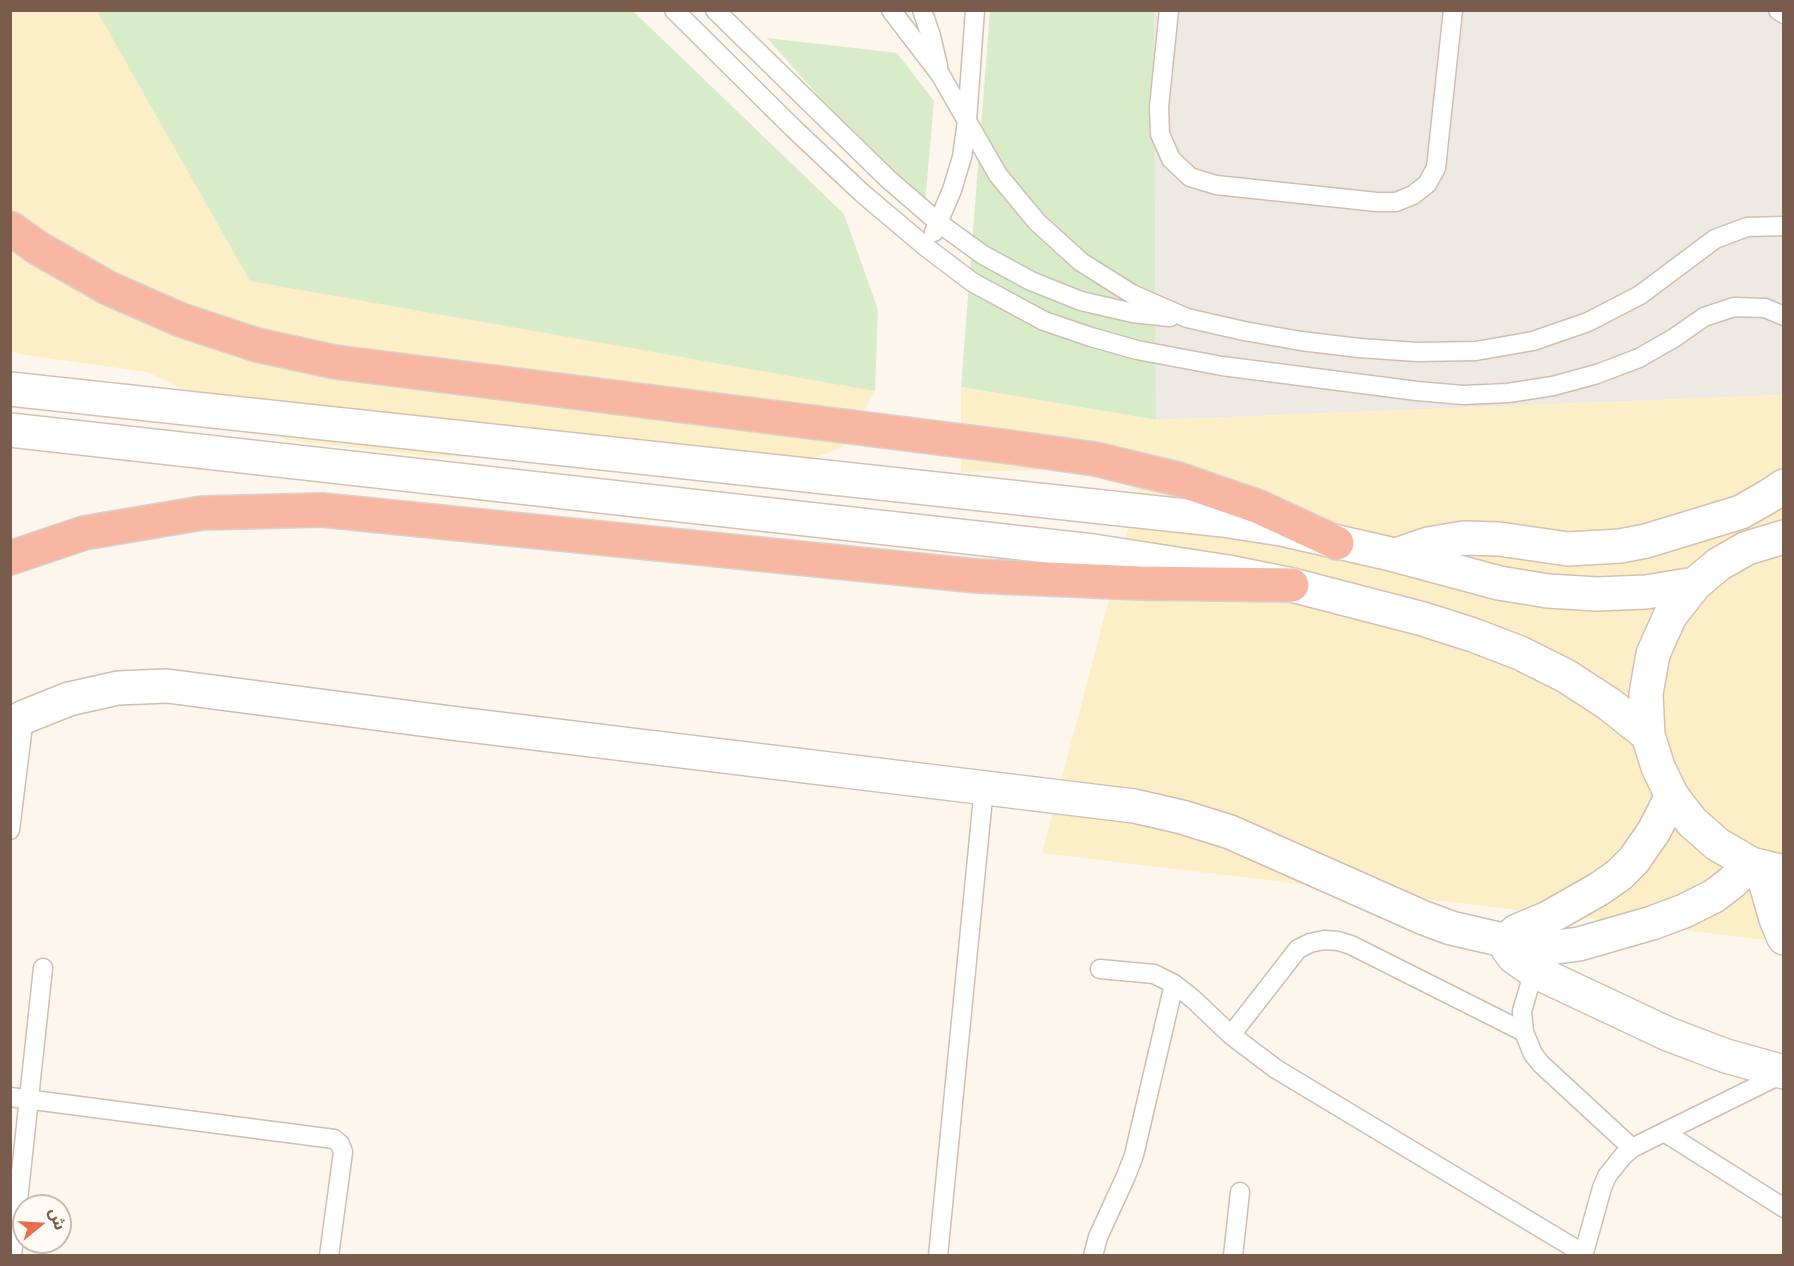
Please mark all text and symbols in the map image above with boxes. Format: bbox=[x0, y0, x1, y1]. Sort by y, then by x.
north arrow bbox=[12, 1194, 72, 1254]
text: ش bbox=[45, 1206, 70, 1232]

